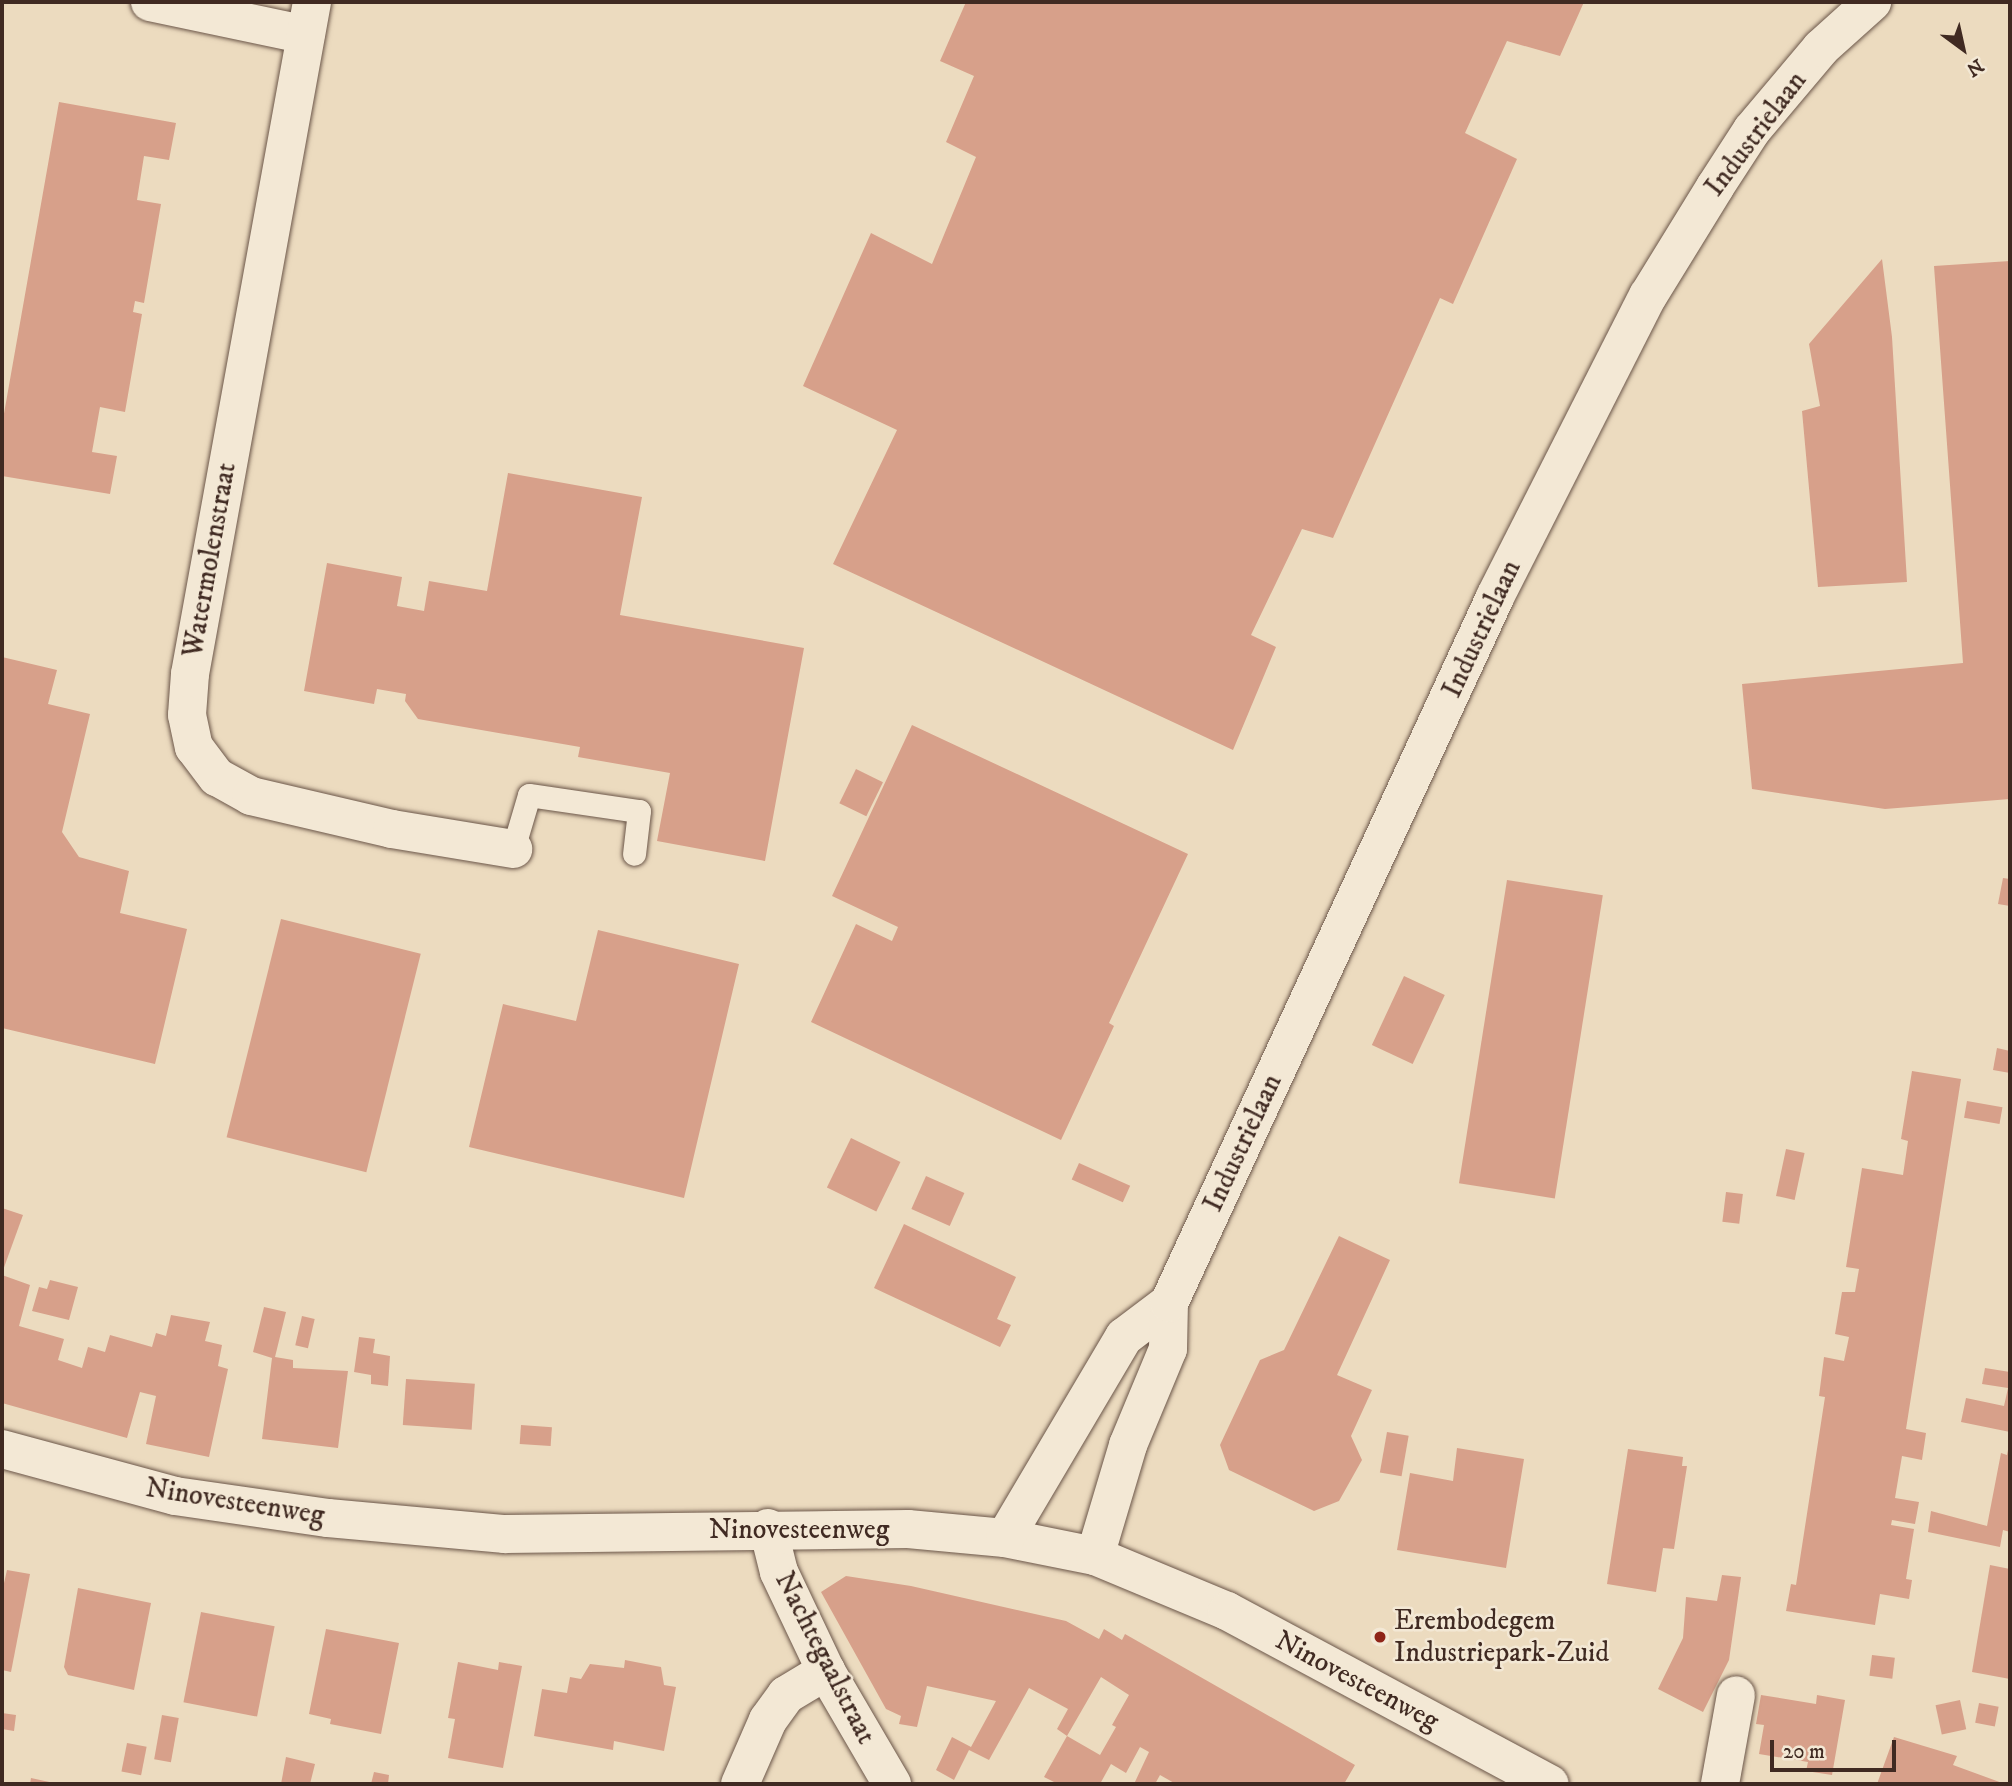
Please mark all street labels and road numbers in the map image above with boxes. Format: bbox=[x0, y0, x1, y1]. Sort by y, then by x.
street label: Industrielaan bbox=[1698, 65, 1814, 203]
street label: Watermolenstraat bbox=[176, 460, 244, 660]
street label: Industrielaan bbox=[1436, 555, 1528, 703]
street label: Industrielaan bbox=[1197, 1069, 1289, 1217]
street label: Ninovesteenweg bbox=[143, 1471, 327, 1533]
street label: Ninovesteenweg bbox=[709, 1513, 889, 1547]
street label: Nachtegaalstraat bbox=[767, 1566, 883, 1750]
street label: Ninovesteenweg bbox=[1269, 1624, 1445, 1738]

